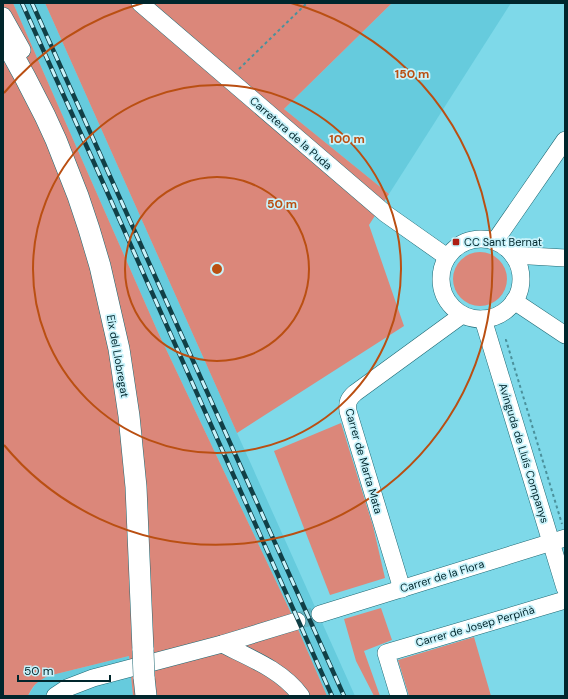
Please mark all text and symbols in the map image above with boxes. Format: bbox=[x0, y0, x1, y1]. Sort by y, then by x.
text: 150 m bbox=[395, 66, 429, 82]
street label: Carretera de la Puda bbox=[247, 94, 335, 172]
text: 100 m bbox=[329, 131, 365, 147]
text: 50 m bbox=[267, 196, 297, 212]
place label: CC Sant Bernat bbox=[464, 235, 542, 249]
marker: CC Sant Bernat bbox=[451, 237, 461, 247]
centre of rings bbox=[210, 262, 224, 276]
street label: Eix del Llobregat bbox=[104, 314, 132, 398]
street label: Avinguda de Lluís Companys bbox=[496, 381, 552, 525]
street label: Carrer de Marta Mata bbox=[342, 407, 386, 515]
street label: Carrer de la Flora bbox=[398, 557, 486, 595]
street label: Carrer de Josep Perpiñà bbox=[414, 602, 536, 650]
scale bar bbox=[18, 657, 110, 683]
text: 50 m bbox=[24, 663, 53, 679]

